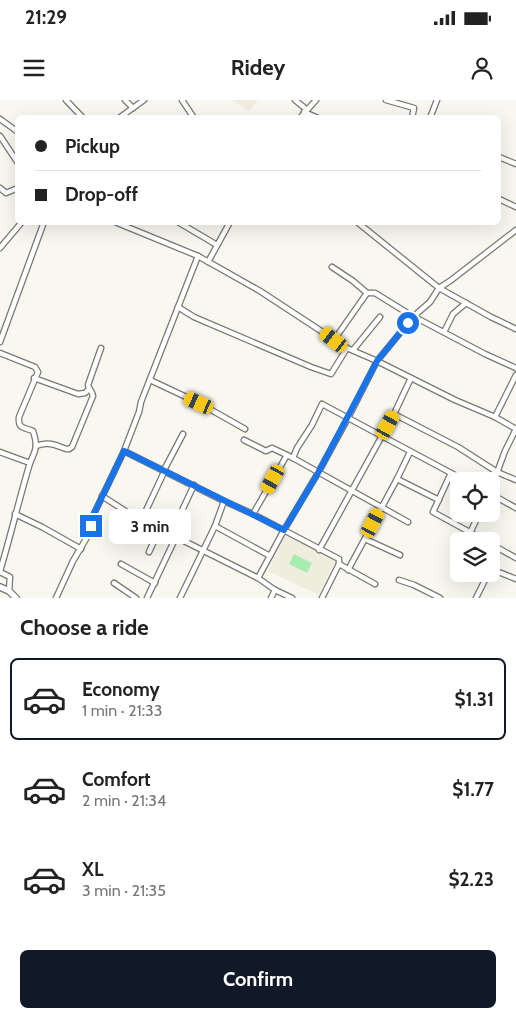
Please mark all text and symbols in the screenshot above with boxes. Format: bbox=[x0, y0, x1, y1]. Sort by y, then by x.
text: 21:29 bbox=[25, 6, 67, 29]
icon: menu bbox=[20, 54, 48, 82]
text: Ridey bbox=[231, 54, 285, 81]
icon: person bbox=[468, 54, 496, 82]
text: Pickup bbox=[65, 135, 120, 158]
text: Drop-off bbox=[65, 183, 138, 206]
route start bbox=[397, 312, 419, 334]
car bbox=[317, 325, 350, 355]
car bbox=[182, 390, 215, 416]
car bbox=[374, 408, 401, 442]
car bbox=[259, 462, 286, 496]
map controls bbox=[450, 472, 500, 582]
button: locate bbox=[450, 472, 500, 522]
car bbox=[359, 506, 386, 540]
callout: 3 min bbox=[108, 508, 191, 544]
route end bbox=[80, 515, 102, 537]
text: 3 min bbox=[131, 517, 169, 536]
button: layers bbox=[450, 532, 500, 582]
text: Choose a ride bbox=[20, 614, 149, 641]
icon: car bbox=[22, 677, 67, 722]
text: Economy bbox=[82, 678, 160, 701]
text: $1.31 bbox=[454, 688, 494, 711]
text: 1 min · 21:33 bbox=[82, 701, 162, 720]
icon: car bbox=[22, 767, 67, 812]
text: Comfort bbox=[82, 768, 151, 791]
text: $1.77 bbox=[452, 778, 494, 801]
text: 2 min · 21:34 bbox=[82, 791, 166, 810]
icon: car bbox=[22, 857, 67, 902]
text: XL bbox=[82, 858, 103, 881]
text: $2.23 bbox=[448, 868, 494, 891]
text: 3 min · 21:35 bbox=[82, 881, 166, 900]
button: Confirm bbox=[20, 950, 496, 1008]

